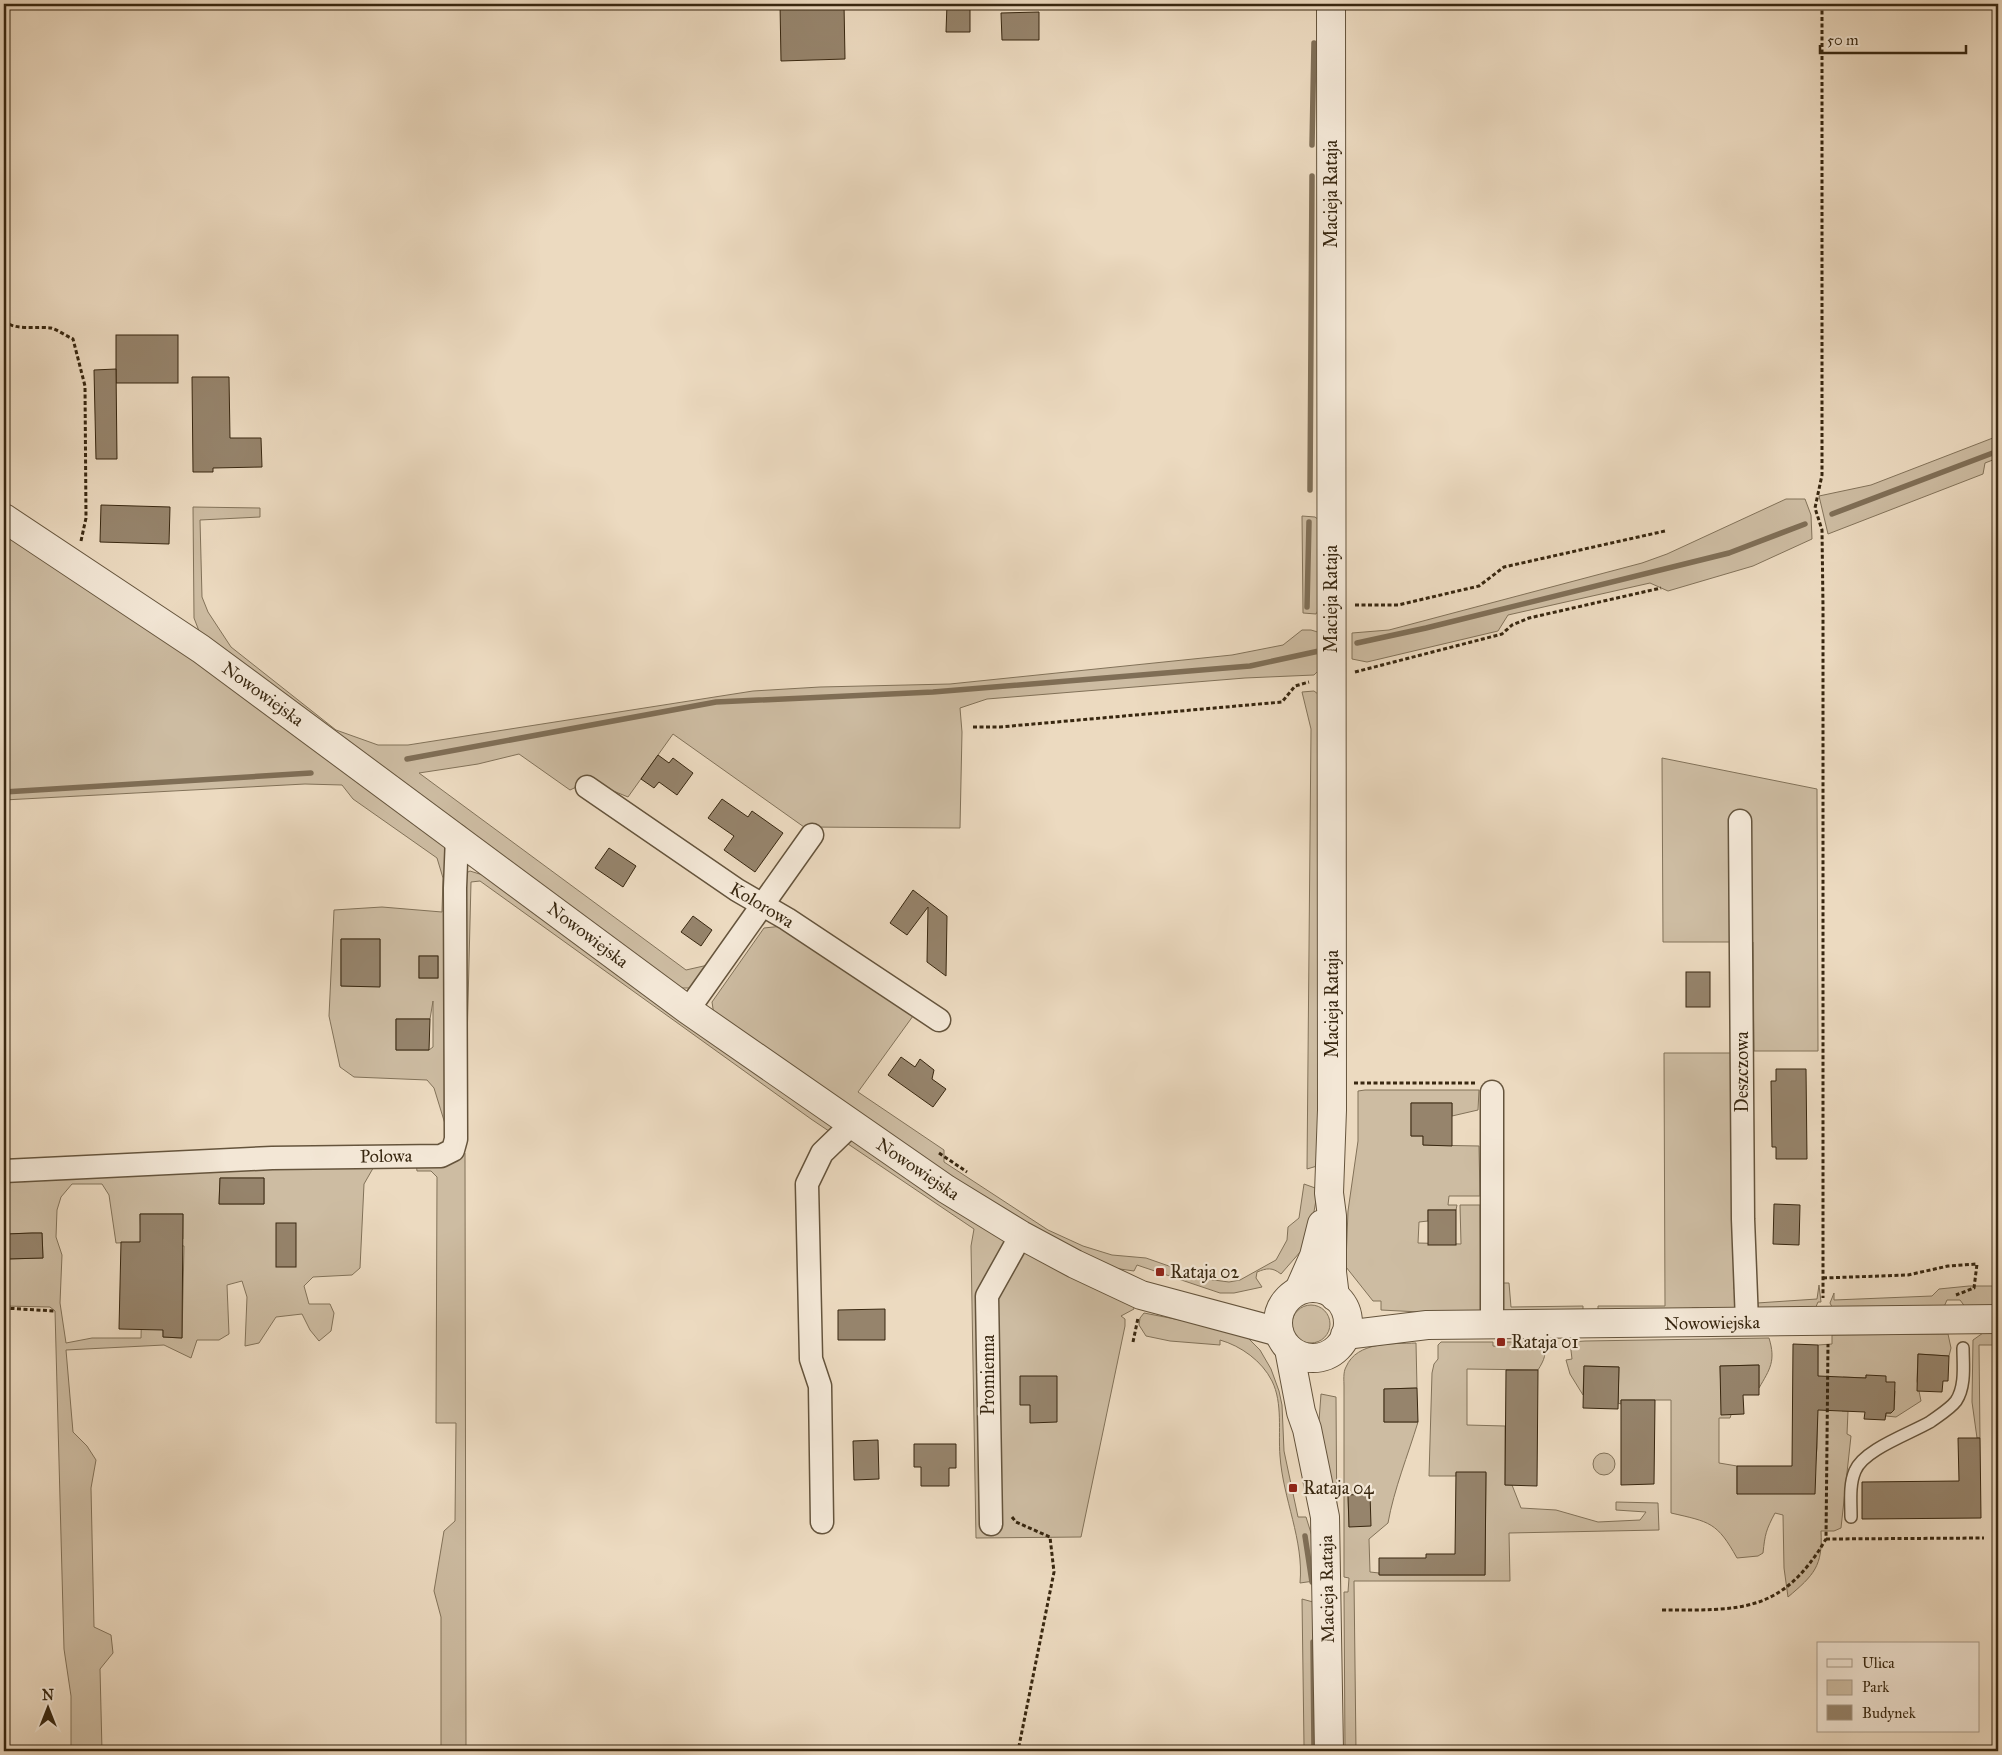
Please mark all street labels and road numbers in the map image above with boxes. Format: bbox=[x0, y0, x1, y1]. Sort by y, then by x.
street label: Macieja Rataja bbox=[1320, 140, 1342, 248]
street label: Macieja Rataja bbox=[1320, 545, 1342, 653]
street label: Nowowiejska bbox=[218, 657, 309, 731]
street label: Kolorowa bbox=[726, 877, 798, 933]
street label: Nowowiejska bbox=[543, 897, 633, 973]
street label: Macieja Rataja bbox=[1321, 950, 1343, 1058]
street label: Deszczowa bbox=[1731, 1031, 1753, 1112]
street label: Nowowiejska bbox=[872, 1133, 964, 1205]
street label: Polowa bbox=[360, 1145, 413, 1167]
street label: Nowowiejska bbox=[1664, 1311, 1761, 1335]
street label: Promienna bbox=[977, 1334, 999, 1415]
street label: Macieja Rataja bbox=[1315, 1534, 1339, 1643]

